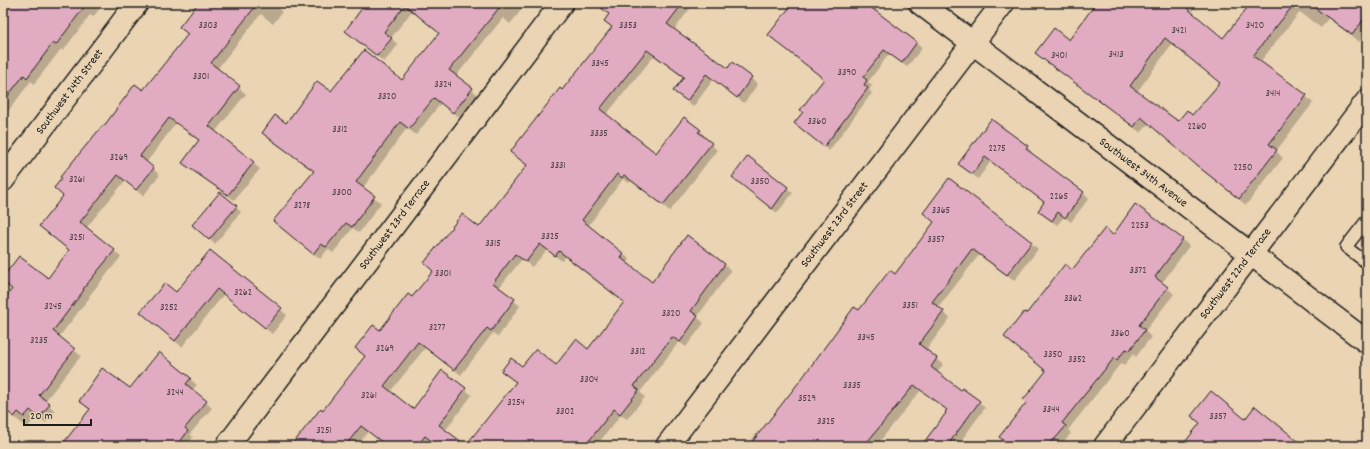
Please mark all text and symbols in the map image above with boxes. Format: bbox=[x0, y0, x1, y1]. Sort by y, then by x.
house number: 3303 bbox=[199, 19, 217, 33]
house number: 3353 bbox=[619, 19, 637, 33]
house number: 3420 bbox=[1246, 19, 1264, 33]
house number: 3421 bbox=[1171, 24, 1187, 38]
street label: Southwest 24th Street bbox=[32, 45, 108, 138]
house number: 3413 bbox=[1108, 48, 1124, 62]
house number: 3401 bbox=[1051, 49, 1067, 63]
house number: 3345 bbox=[591, 57, 609, 71]
house number: 3390 bbox=[838, 66, 856, 80]
house number: 3301 bbox=[193, 70, 209, 84]
house number: 3324 bbox=[434, 78, 452, 92]
house number: 3414 bbox=[1266, 87, 1280, 101]
house number: 3320 bbox=[378, 90, 396, 104]
house number: 3360 bbox=[807, 115, 827, 129]
house number: 2260 bbox=[1187, 120, 1207, 134]
house number: 3312 bbox=[332, 123, 348, 137]
house number: 3335 bbox=[590, 127, 608, 141]
street label: Southwest 34th Avenue bbox=[1095, 134, 1191, 212]
house number: 2275 bbox=[988, 142, 1006, 156]
house number: 3269 bbox=[110, 151, 128, 165]
house number: 3331 bbox=[550, 159, 566, 173]
house number: 2250 bbox=[1234, 161, 1252, 175]
house number: 3261 bbox=[69, 173, 85, 187]
house number: 3350 bbox=[751, 175, 769, 189]
street label: Southwest 23rd Terrace bbox=[355, 176, 435, 274]
street label: Southwest 23rd Street bbox=[797, 178, 873, 271]
house number: 3300 bbox=[332, 186, 352, 200]
house number: 2265 bbox=[1050, 190, 1068, 204]
house number: 3278 bbox=[294, 199, 310, 213]
house number: 3365 bbox=[932, 204, 951, 218]
house number: 2253 bbox=[1131, 219, 1149, 233]
street label: Southwest 22nd Terrace bbox=[1196, 225, 1276, 323]
house number: 3325 bbox=[541, 230, 559, 244]
house number: 3251 bbox=[69, 231, 85, 245]
house number: 3357 bbox=[927, 233, 945, 247]
house number: 3315 bbox=[485, 237, 501, 251]
house number: 3372 bbox=[1129, 264, 1147, 278]
house number: 3301 bbox=[435, 267, 451, 281]
house number: 3262 bbox=[234, 286, 252, 300]
house number: 3362 bbox=[1064, 292, 1082, 306]
house number: 3351 bbox=[902, 299, 918, 313]
house number: 3245 bbox=[44, 300, 62, 314]
house number: 3252 bbox=[160, 301, 178, 315]
house number: 3320 bbox=[662, 307, 680, 321]
house number: 3277 bbox=[429, 321, 445, 335]
house number: 3360 bbox=[1110, 327, 1130, 341]
house number: 3345 bbox=[857, 331, 875, 345]
house number: 3235 bbox=[30, 334, 48, 348]
house number: 3269 bbox=[376, 342, 394, 356]
house number: 3312 bbox=[630, 345, 646, 359]
house number: 3350 bbox=[1044, 348, 1062, 362]
house number: 3352 bbox=[1068, 353, 1086, 367]
house number: 3304 bbox=[580, 373, 598, 387]
house number: 3335 bbox=[843, 379, 861, 393]
house number: 3244 bbox=[166, 386, 184, 400]
house number: 3261 bbox=[361, 389, 377, 403]
house number: 3529 bbox=[798, 392, 816, 406]
house number: 3254 bbox=[507, 396, 525, 410]
scale bar bbox=[24, 401, 91, 427]
house number: 3344 bbox=[1042, 403, 1060, 417]
house number: 3302 bbox=[556, 405, 574, 419]
text: 20 m bbox=[30, 408, 53, 425]
house number: 3357 bbox=[1209, 410, 1227, 424]
house number: 3325 bbox=[817, 415, 835, 429]
house number: 3251 bbox=[316, 424, 332, 438]

